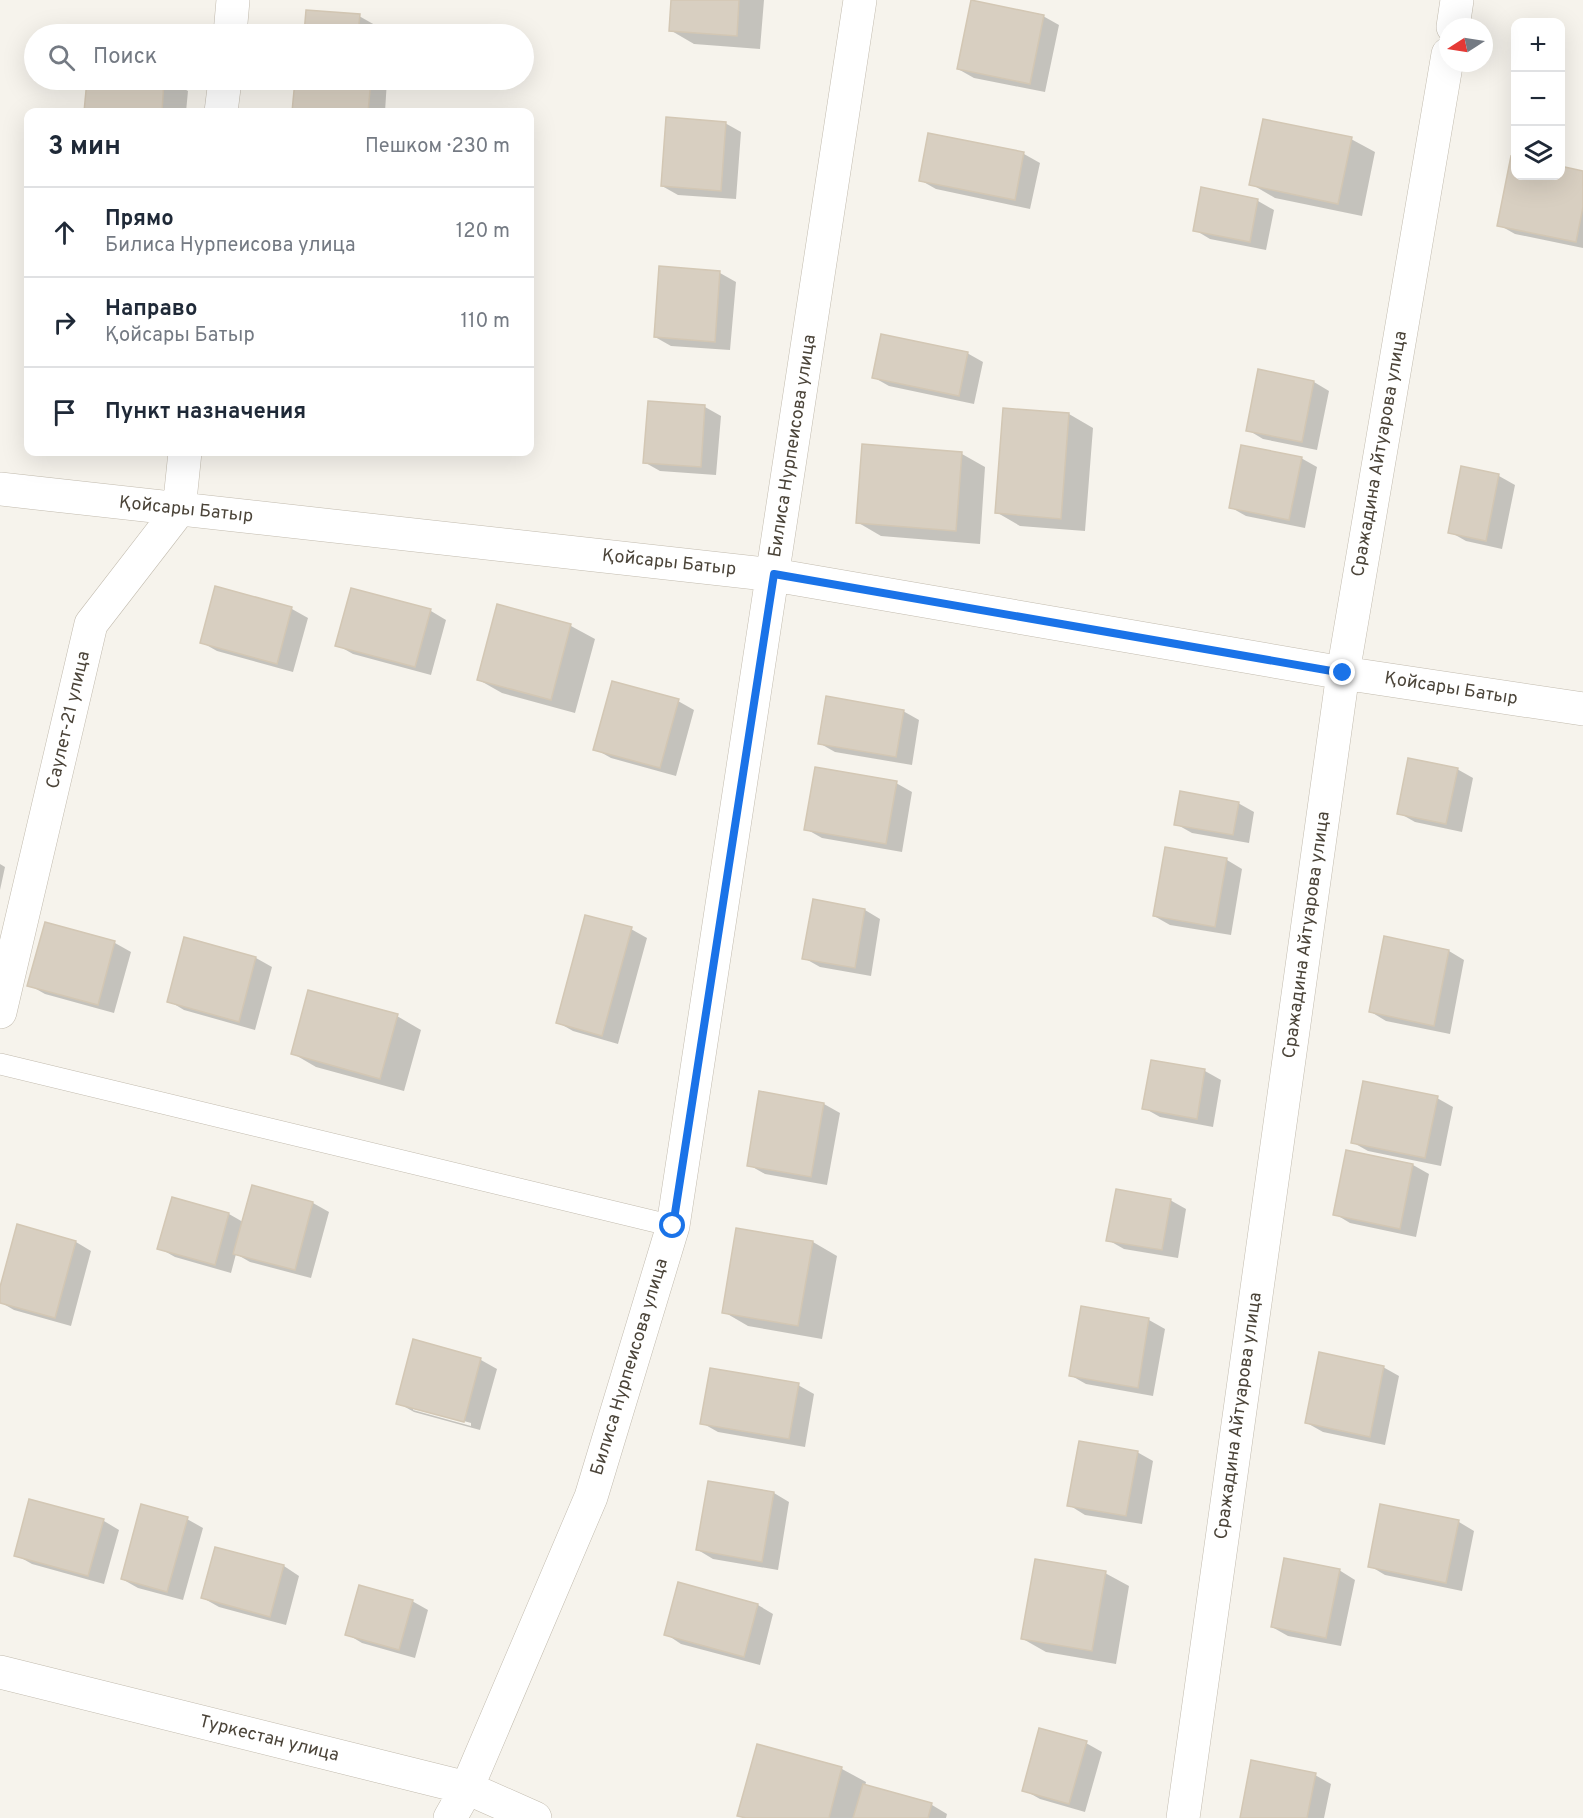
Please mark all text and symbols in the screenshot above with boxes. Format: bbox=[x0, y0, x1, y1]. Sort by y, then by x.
north arrow bbox=[1439, 18, 1493, 72]
map controls bbox=[1511, 18, 1565, 180]
button: + bbox=[1511, 18, 1565, 72]
search box bbox=[24, 24, 534, 90]
icon: search bbox=[45, 41, 78, 74]
text: Поиск bbox=[93, 44, 157, 71]
button: − bbox=[1511, 72, 1565, 126]
button: layers bbox=[1511, 126, 1565, 180]
text: 3 мин bbox=[48, 131, 121, 164]
text: Пешком · 230 m bbox=[365, 134, 510, 160]
text: Прямо bbox=[105, 206, 174, 233]
icon: ahead bbox=[48, 216, 81, 249]
text: 120 m bbox=[456, 219, 510, 245]
text: Билиса Нурпеисова улица bbox=[105, 233, 356, 259]
text: Направо bbox=[105, 296, 197, 323]
icon: right bbox=[48, 306, 81, 339]
text: 110 m bbox=[461, 309, 510, 335]
text: Қойсары Батыр bbox=[105, 323, 255, 349]
street label: Сражадина Айтуарова улица bbox=[1347, 329, 1413, 579]
street label: Билиса Нурпеисова улица bbox=[764, 333, 822, 559]
icon: arrive bbox=[48, 396, 81, 429]
text: Пункт назначения bbox=[105, 399, 306, 426]
street label: Қойсары Батыр bbox=[118, 492, 254, 528]
street label: Қойсары Батыр bbox=[601, 545, 737, 581]
street label: Саулет-21 улица bbox=[42, 649, 96, 791]
route end bbox=[1329, 659, 1355, 685]
street label: Қойсары Батыр bbox=[1383, 667, 1519, 711]
street label: Сражадина Айтуарова улица bbox=[1278, 810, 1336, 1060]
route start bbox=[659, 1212, 685, 1238]
street label: Билиса Нурпеисова улица bbox=[586, 1256, 674, 1478]
street label: Сражадина Айтуарова улица bbox=[1210, 1291, 1268, 1541]
street label: Туркестан улица bbox=[197, 1710, 341, 1768]

